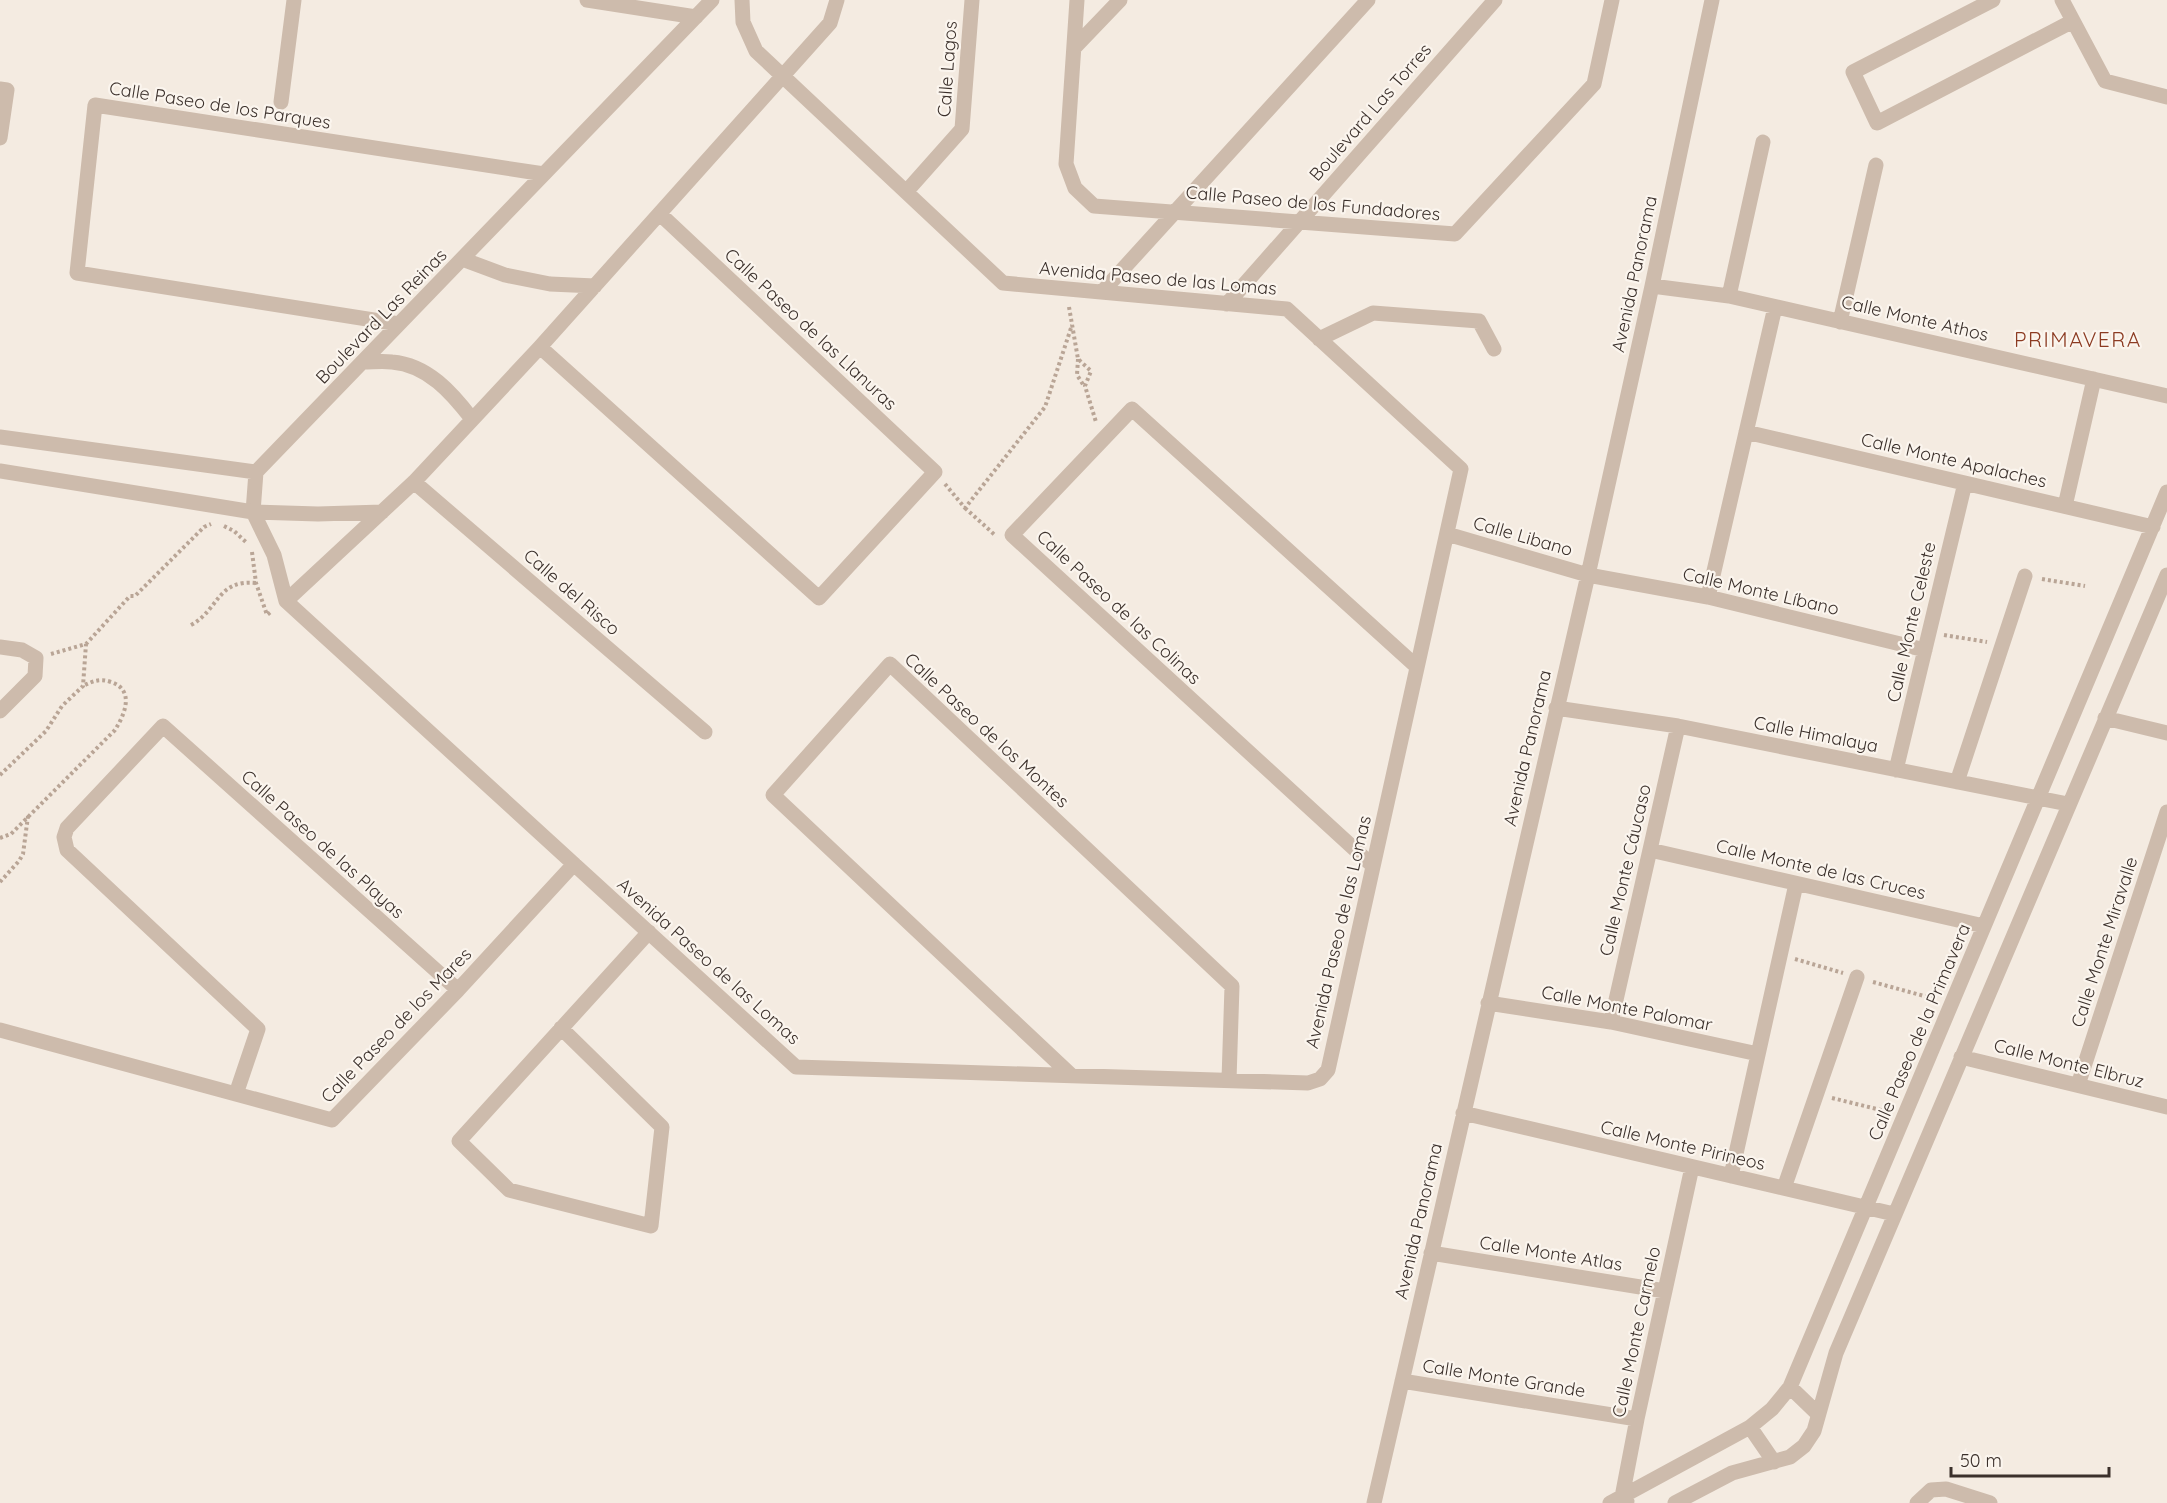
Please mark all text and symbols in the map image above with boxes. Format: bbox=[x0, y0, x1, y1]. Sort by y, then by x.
street label: Calle Lagos bbox=[932, 20, 962, 118]
street label: Boulevard Las Torres bbox=[1304, 38, 1436, 186]
street label: Calle Paseo de los Parques bbox=[108, 76, 332, 134]
street label: Calle Paseo de los Fundadores bbox=[1185, 180, 1441, 226]
street label: Avenida Panorama bbox=[1606, 194, 1662, 354]
street label: Calle Paseo de las Llanuras bbox=[720, 243, 902, 415]
street label: Boulevard Las Reinas bbox=[310, 244, 452, 388]
street label: Avenida Paseo de las Lomas bbox=[1038, 256, 1278, 300]
street label: Calle Monte Athos bbox=[1839, 290, 1991, 346]
district label: PRIMAVERA bbox=[2014, 326, 2142, 352]
street label: Calle Monte Apalaches bbox=[1859, 427, 2049, 493]
street label: Calle Libano bbox=[1471, 511, 1575, 561]
street label: Calle Paseo de las Colinas bbox=[1032, 525, 1206, 689]
street label: Calle Monte Celeste bbox=[1881, 540, 1941, 704]
street label: Calle del Risco bbox=[519, 544, 625, 640]
street label: Calle Monte Líbano bbox=[1681, 562, 1841, 620]
street label: Calle Paseo de los Montes bbox=[900, 648, 1074, 812]
street label: Avenida Panorama bbox=[1498, 668, 1556, 828]
street label: Calle Himalaya bbox=[1752, 711, 1880, 757]
street label: Calle Paseo de las Playas bbox=[237, 765, 409, 923]
street label: Calle Monte Cáucaso bbox=[1594, 782, 1656, 958]
street label: Avenida Paseo de las Lomas bbox=[1300, 813, 1376, 1051]
street label: Calle Monte de las Cruces bbox=[1714, 834, 1928, 904]
street label: Calle Monte Miravalle bbox=[2066, 854, 2142, 1030]
street label: Avenida Paseo de las Lomas bbox=[613, 873, 805, 1049]
street label: Calle Paseo de la Primavera bbox=[1863, 920, 1975, 1144]
street label: Calle Paseo de los Mares bbox=[316, 943, 476, 1107]
street label: Calle Monte Palomar bbox=[1540, 980, 1715, 1036]
street label: Calle Monte Elbruz bbox=[1991, 1033, 2147, 1093]
street label: Calle Monte Pirineos bbox=[1598, 1115, 1768, 1175]
street label: Avenida Panorama bbox=[1389, 1141, 1447, 1301]
street label: Calle Monte Atlas bbox=[1478, 1230, 1624, 1276]
street label: Calle Monte Carmelo bbox=[1607, 1244, 1665, 1420]
street label: Calle Monte Grande bbox=[1421, 1354, 1587, 1402]
scale bar bbox=[1951, 1440, 2108, 1478]
text: 50 m bbox=[1960, 1449, 2002, 1472]

